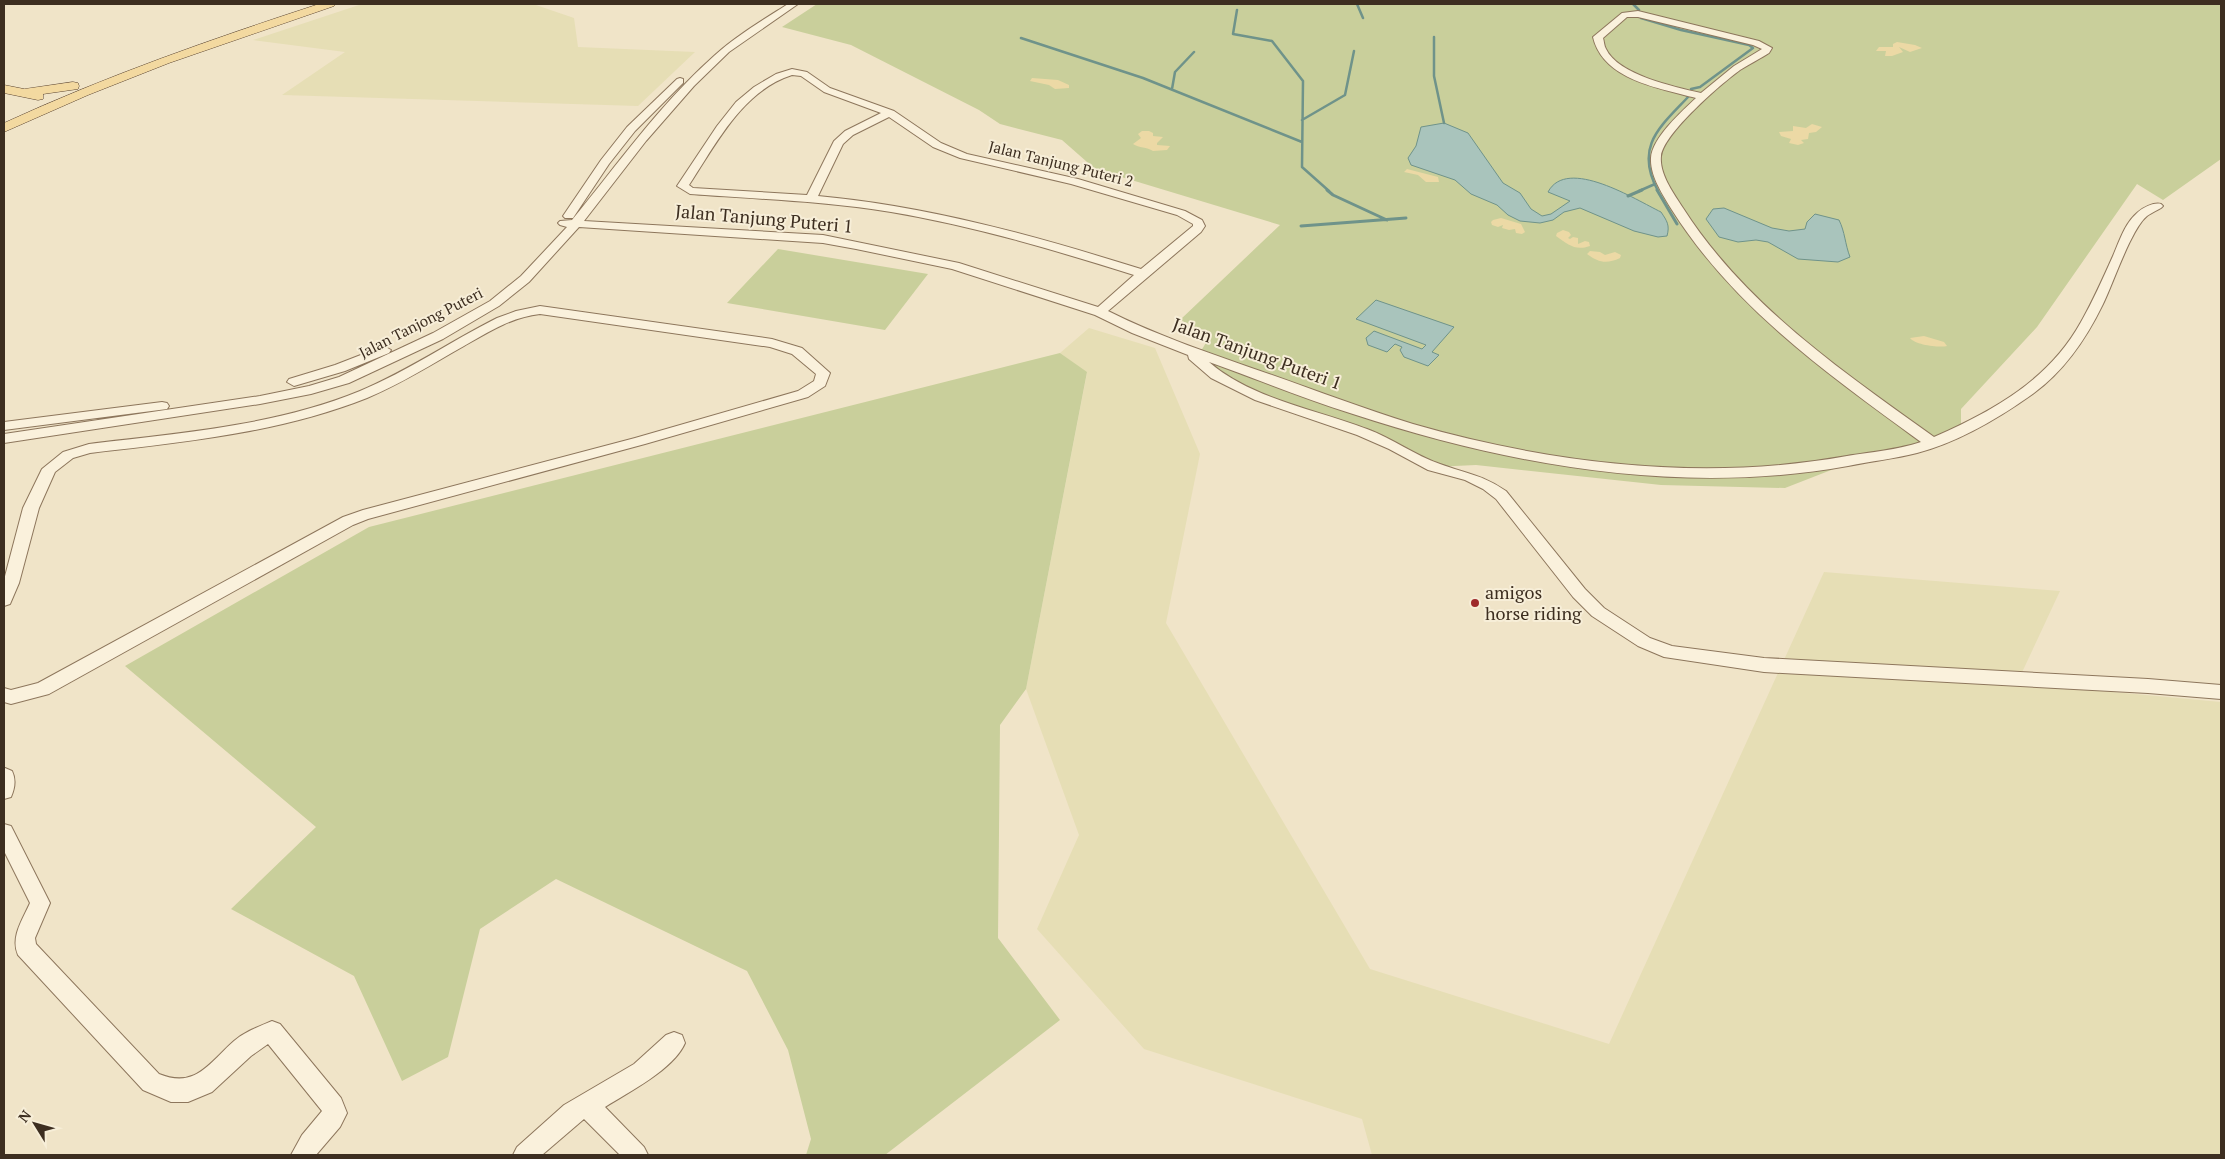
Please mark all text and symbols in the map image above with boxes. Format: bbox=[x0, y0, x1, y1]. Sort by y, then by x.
street label: Jalan Tanjung Puteri 2 bbox=[987, 135, 1136, 191]
street label: Jalan Tanjung Puteri 1 bbox=[674, 198, 854, 238]
street label: Jalan Tanjong Puteri bbox=[355, 282, 486, 362]
street label: Jalan Tanjung Puteri 1 bbox=[1169, 311, 1345, 395]
place label: amigos horse riding bbox=[1485, 580, 1582, 625]
marker: amigos horse riding bbox=[1469, 597, 1481, 609]
north arrow bbox=[10, 1099, 60, 1149]
text: N bbox=[13, 1106, 35, 1126]

